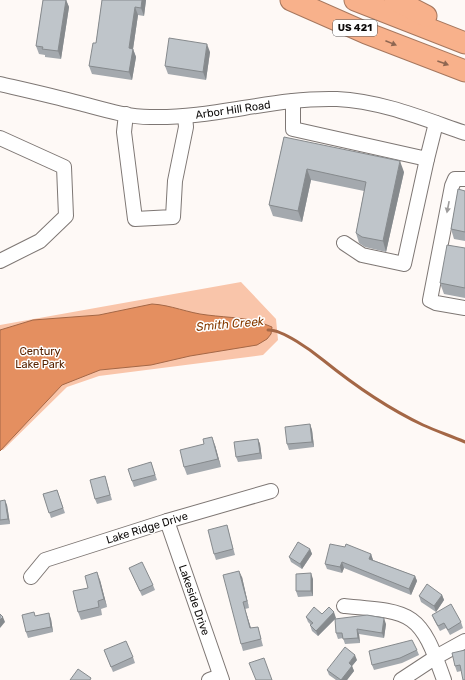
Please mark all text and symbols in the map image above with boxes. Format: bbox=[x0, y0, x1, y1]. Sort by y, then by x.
road number: US 421 bbox=[333, 20, 377, 36]
one-way arrow bbox=[385, 40, 396, 46]
one-way arrow bbox=[437, 60, 449, 66]
street label: Arbor Hill Road bbox=[195, 98, 271, 122]
one-way arrow bbox=[445, 201, 451, 213]
water label: Smith Creek bbox=[196, 314, 265, 334]
park label: Century Lake Park bbox=[15, 345, 65, 371]
street label: Lake Ridge Drive bbox=[105, 509, 189, 547]
street label: Lakeside Drive bbox=[176, 563, 212, 637]

